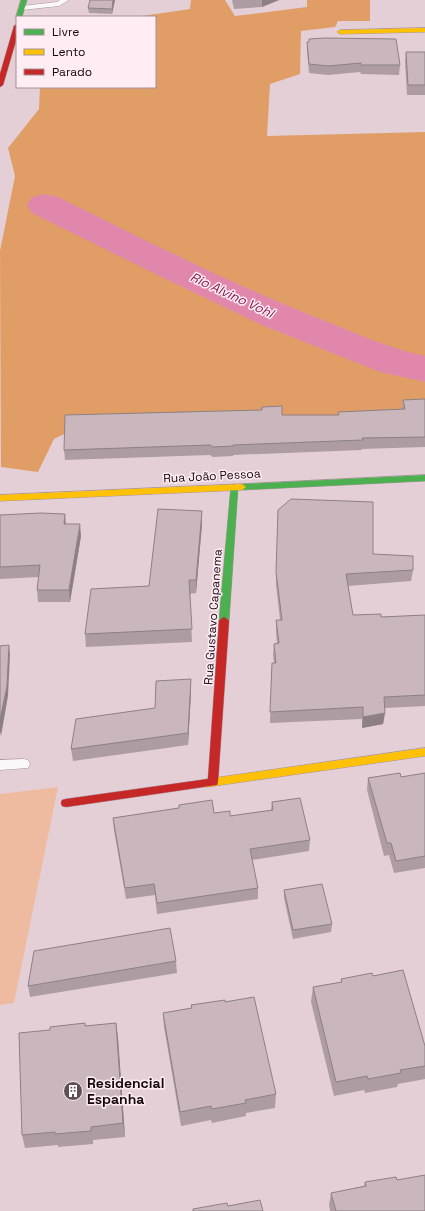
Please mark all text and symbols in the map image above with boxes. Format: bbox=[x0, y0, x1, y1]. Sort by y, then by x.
legend bbox=[16, 16, 156, 88]
text: Livre bbox=[52, 24, 79, 40]
text: Lento bbox=[52, 44, 86, 60]
text: Parado bbox=[52, 64, 92, 80]
water label: Rio Alvino Vohl bbox=[188, 268, 278, 323]
street label: Rua João Pessoa bbox=[163, 465, 261, 487]
street label: Rua Gustavo Capanema bbox=[200, 548, 226, 685]
place label: Residencial Espanha bbox=[87, 1074, 164, 1108]
building icon: Residencial Espanha bbox=[62, 1080, 84, 1102]

